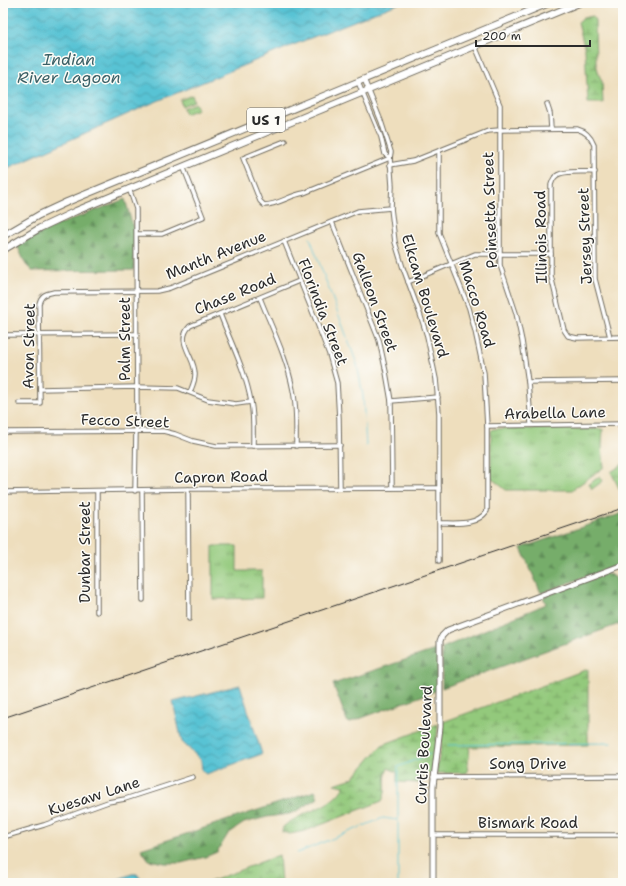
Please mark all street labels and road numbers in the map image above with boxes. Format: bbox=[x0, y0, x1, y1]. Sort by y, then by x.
road number: US 1 bbox=[247, 108, 285, 132]
street label: Poinsetta Street bbox=[478, 151, 502, 269]
street label: Jersey Street bbox=[573, 187, 597, 285]
street label: Illinois Road bbox=[530, 190, 552, 284]
street label: Manth Avenue bbox=[163, 226, 269, 284]
street label: Elkcam Boulevard bbox=[397, 232, 453, 361]
street label: Galleon Street bbox=[348, 249, 402, 355]
street label: Florindia Street bbox=[293, 256, 353, 368]
street label: Macco Road bbox=[454, 258, 500, 350]
street label: Chase Road bbox=[191, 268, 279, 319]
street label: Palm Street bbox=[115, 297, 135, 381]
street label: Avon Street bbox=[18, 303, 40, 389]
street label: Arabella Lane bbox=[504, 402, 606, 424]
street label: Fecco Street bbox=[80, 409, 170, 433]
street label: Capron Road bbox=[174, 466, 269, 488]
street label: Dunbar Street bbox=[75, 501, 95, 603]
street label: Curtis Boulevard bbox=[411, 685, 437, 805]
street label: Song Drive bbox=[489, 754, 567, 774]
street label: Kuesaw Lane bbox=[46, 772, 142, 820]
street label: Bismark Road bbox=[478, 813, 578, 833]

